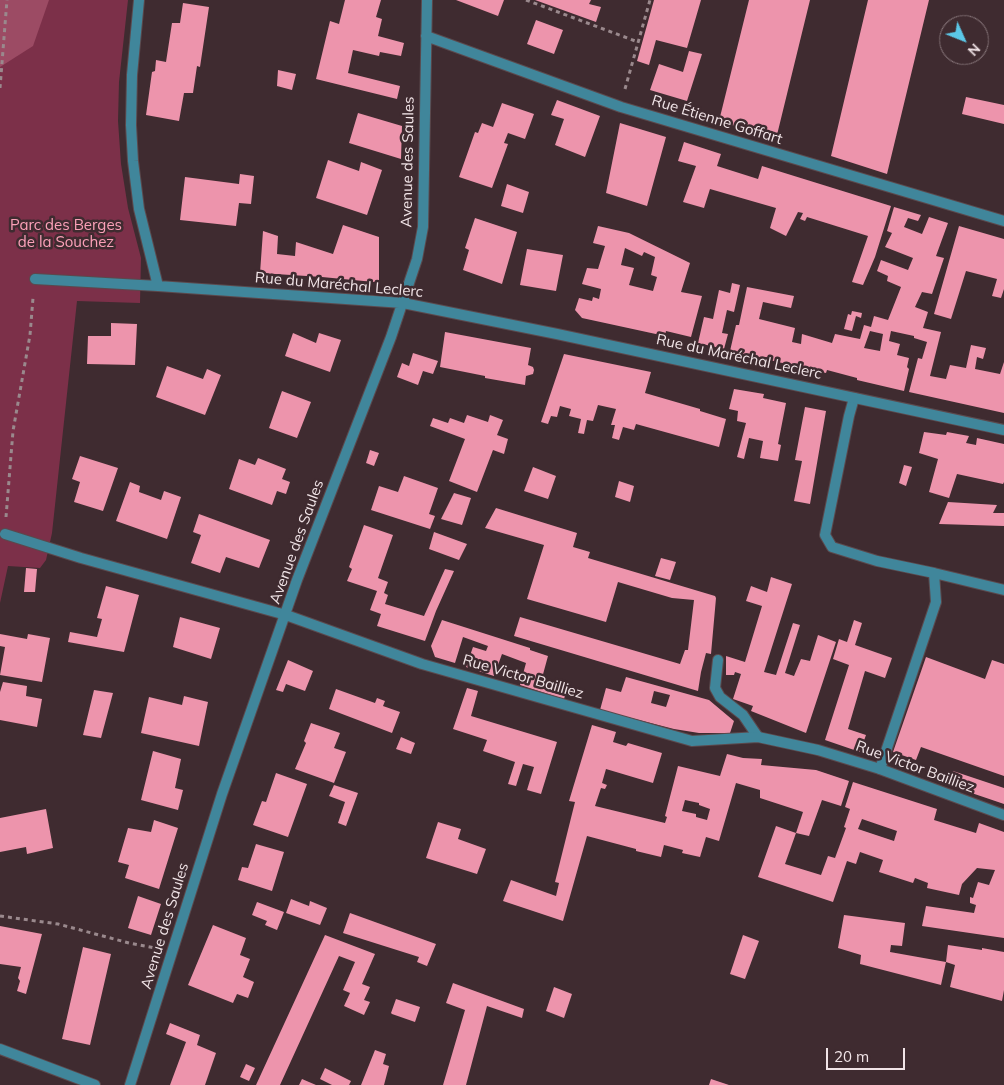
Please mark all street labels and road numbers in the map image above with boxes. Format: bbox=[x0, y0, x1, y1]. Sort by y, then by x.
street label: Rue Étienne Goffart bbox=[649, 92, 785, 148]
street label: Avenue des Saules bbox=[398, 96, 418, 228]
street label: Rue du Maréchal Leclerc bbox=[254, 269, 424, 301]
street label: Rue du Maréchal Leclerc bbox=[655, 331, 823, 383]
street label: Avenue des Saules bbox=[266, 477, 328, 607]
street label: Rue Victor Bailliez bbox=[460, 651, 586, 703]
street label: Rue Victor Bailliez bbox=[853, 737, 977, 797]
street label: Avenue des Saules bbox=[137, 861, 193, 991]

